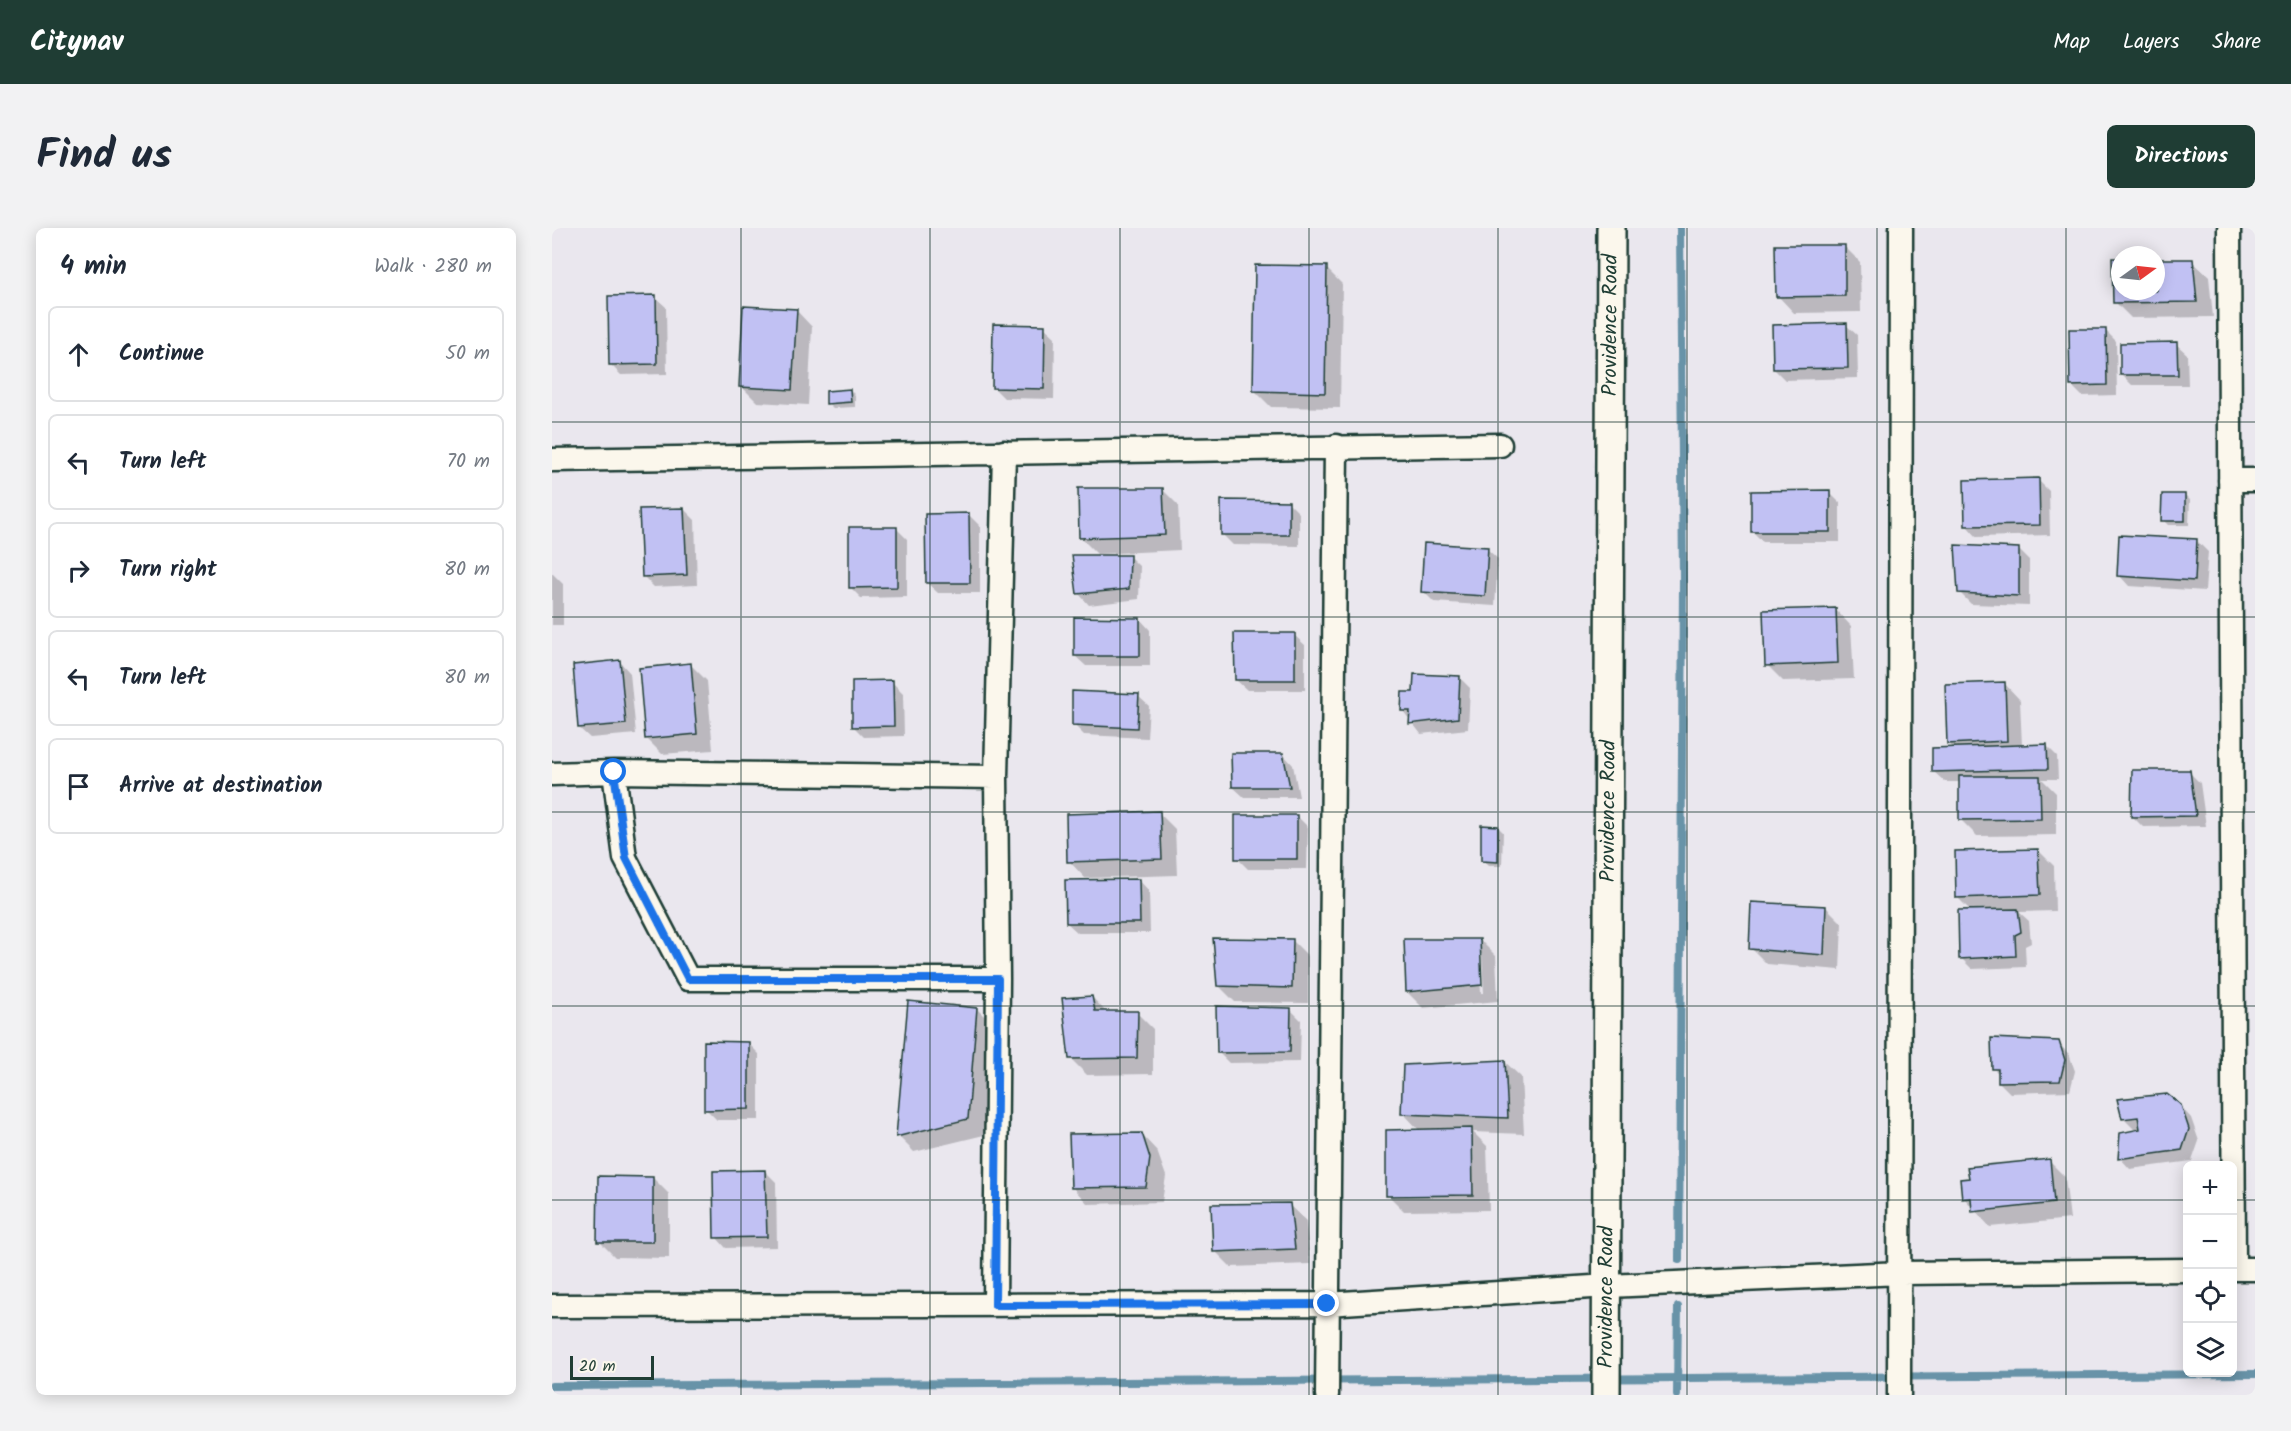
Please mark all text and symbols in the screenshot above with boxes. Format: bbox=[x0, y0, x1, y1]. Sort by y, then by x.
text: Citynav bbox=[30, 20, 123, 65]
text: Map bbox=[2053, 26, 2090, 59]
text: Layers bbox=[2123, 26, 2179, 59]
text: Share bbox=[2212, 26, 2261, 59]
text: Find us bbox=[36, 123, 172, 190]
button: Directions bbox=[2107, 125, 2255, 188]
text: 4 min bbox=[60, 246, 127, 288]
north arrow bbox=[2111, 246, 2165, 300]
text: Walk · 280 m bbox=[374, 251, 492, 283]
street label: Providence Road bbox=[1594, 253, 1627, 396]
text: Continue bbox=[119, 337, 204, 372]
icon: ahead bbox=[62, 338, 95, 371]
text: 50 m bbox=[445, 338, 490, 370]
text: Turn left bbox=[119, 445, 206, 480]
icon: left bbox=[62, 446, 95, 479]
text: 70 m bbox=[447, 446, 490, 478]
text: Turn right bbox=[119, 553, 217, 588]
icon: right bbox=[62, 554, 95, 587]
text: 80 m bbox=[444, 554, 490, 586]
text: Turn left bbox=[119, 661, 206, 696]
icon: left bbox=[62, 662, 95, 695]
text: 80 m bbox=[444, 662, 490, 694]
street label: Providence Road bbox=[1592, 739, 1625, 882]
route start bbox=[600, 758, 626, 784]
text: Arrive at destination bbox=[119, 769, 322, 804]
icon: arrive bbox=[62, 770, 95, 803]
map controls bbox=[2183, 1161, 2237, 1377]
button: + bbox=[2183, 1161, 2237, 1215]
button: − bbox=[2183, 1215, 2237, 1269]
street label: Providence Road bbox=[1590, 1225, 1623, 1368]
button: locate bbox=[2183, 1269, 2237, 1323]
route end bbox=[1313, 1290, 1339, 1316]
button: layers bbox=[2183, 1323, 2237, 1377]
scale bar bbox=[570, 1353, 654, 1380]
text: 20 m bbox=[579, 1354, 615, 1379]

